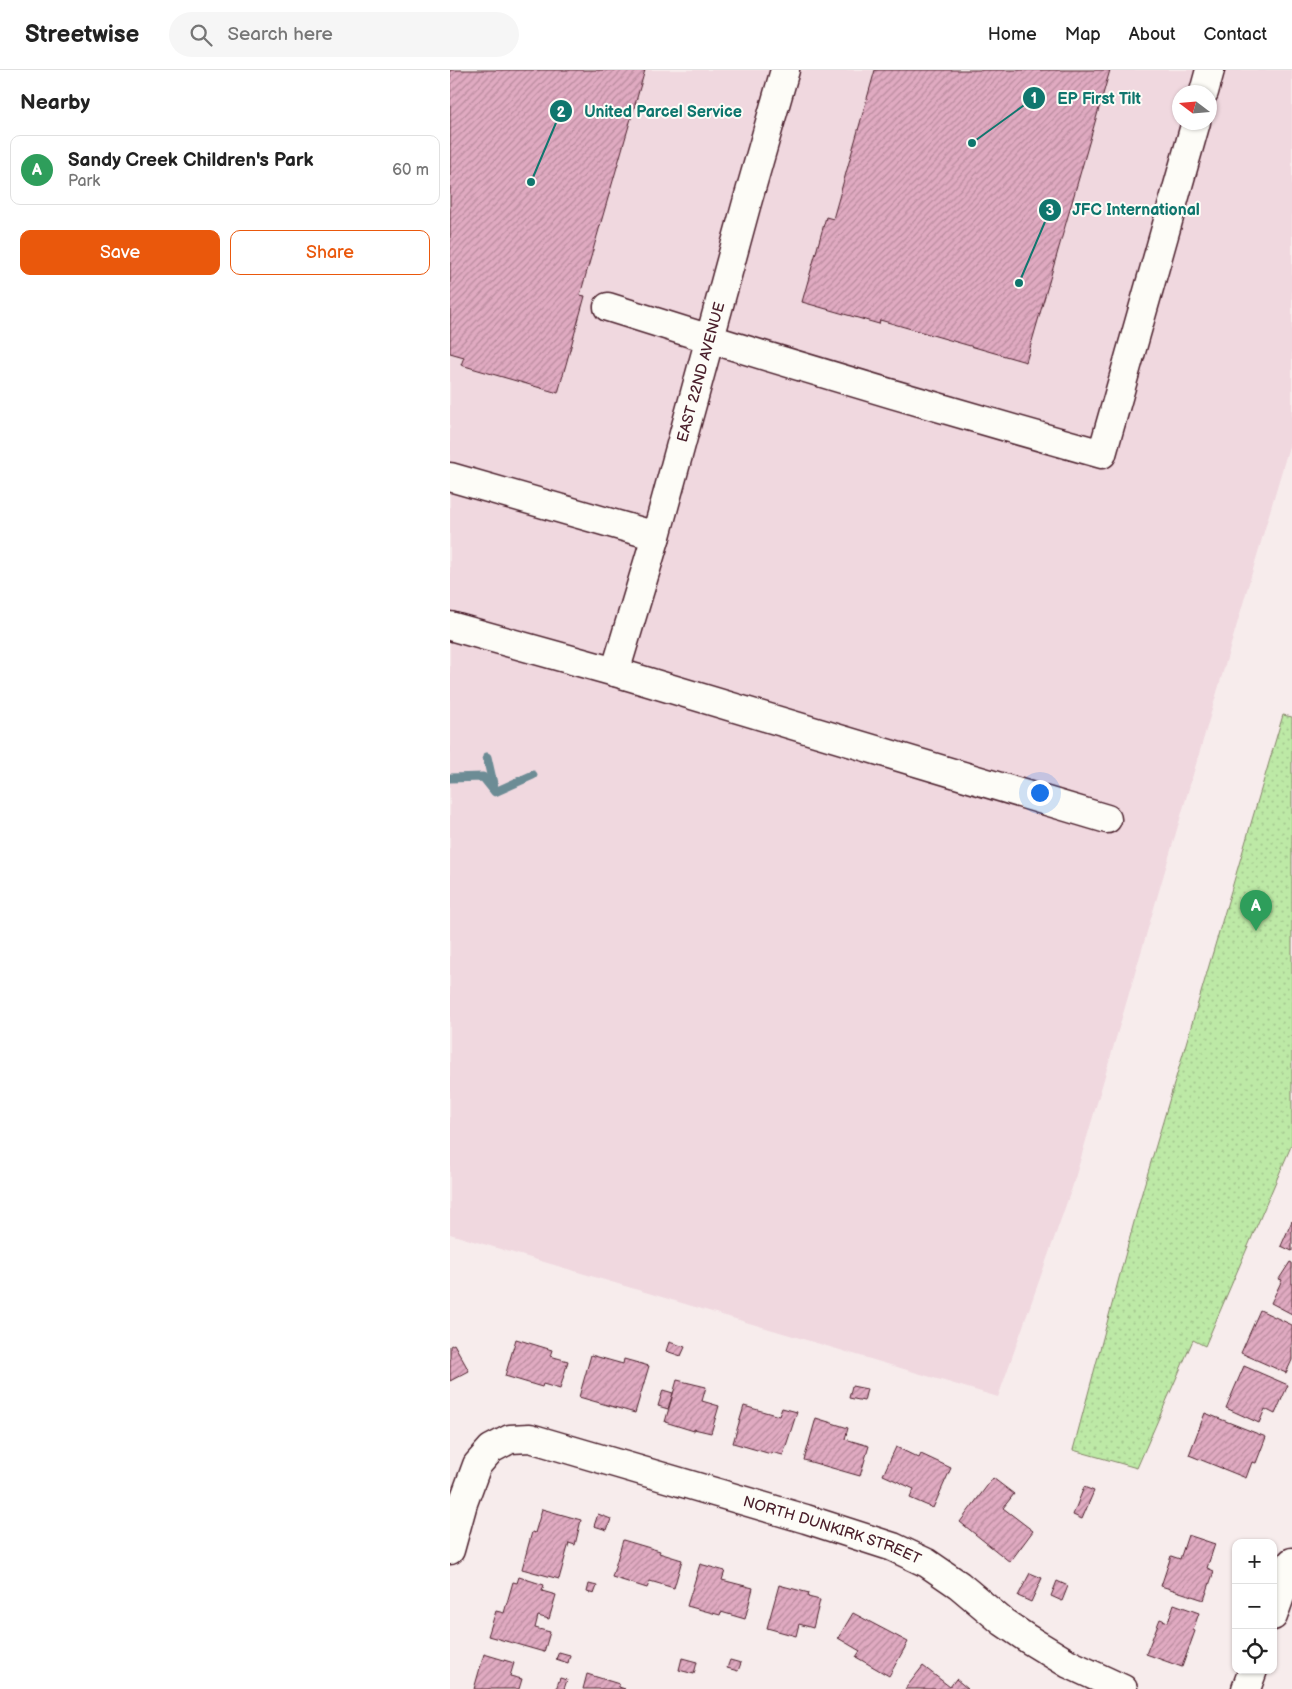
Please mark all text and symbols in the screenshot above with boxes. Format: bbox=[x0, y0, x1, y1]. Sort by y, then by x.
search box bbox=[169, 12, 519, 57]
text: Streetwise bbox=[25, 20, 139, 49]
icon: search bbox=[187, 21, 215, 49]
text: Search here bbox=[227, 23, 333, 46]
text: Home bbox=[988, 24, 1037, 45]
text: Map bbox=[1065, 24, 1101, 45]
text: About bbox=[1129, 24, 1176, 45]
text: Contact bbox=[1204, 24, 1267, 45]
callout: EP First Tilt bbox=[1022, 83, 1150, 114]
north arrow bbox=[1172, 85, 1217, 130]
text: 1 bbox=[1031, 89, 1037, 108]
text: Nearby bbox=[20, 90, 90, 115]
text: EP First Tilt bbox=[1057, 90, 1141, 109]
callout: United Parcel Service bbox=[549, 96, 752, 127]
text: 2 bbox=[557, 103, 566, 122]
text: United Parcel Service bbox=[584, 103, 742, 122]
text: Sandy Creek Children's Park bbox=[68, 149, 313, 172]
text: A bbox=[32, 161, 42, 180]
text: 60 m bbox=[392, 161, 429, 180]
text: Park bbox=[68, 172, 100, 191]
callout: JFC International bbox=[1037, 194, 1210, 225]
text: 3 bbox=[1046, 201, 1055, 220]
text: JFC International bbox=[1072, 201, 1200, 220]
button: Save bbox=[20, 230, 220, 275]
button: Share bbox=[230, 230, 430, 275]
street label: EAST 22ND AVENUE bbox=[673, 300, 729, 444]
your location bbox=[1027, 780, 1053, 806]
pin: A bbox=[1240, 890, 1272, 931]
street label: NORTH DUNKIRK STREET bbox=[741, 1492, 924, 1568]
map controls bbox=[1232, 1539, 1277, 1674]
button: + bbox=[1232, 1539, 1277, 1584]
button: − bbox=[1232, 1584, 1277, 1629]
button: locate bbox=[1232, 1629, 1277, 1674]

